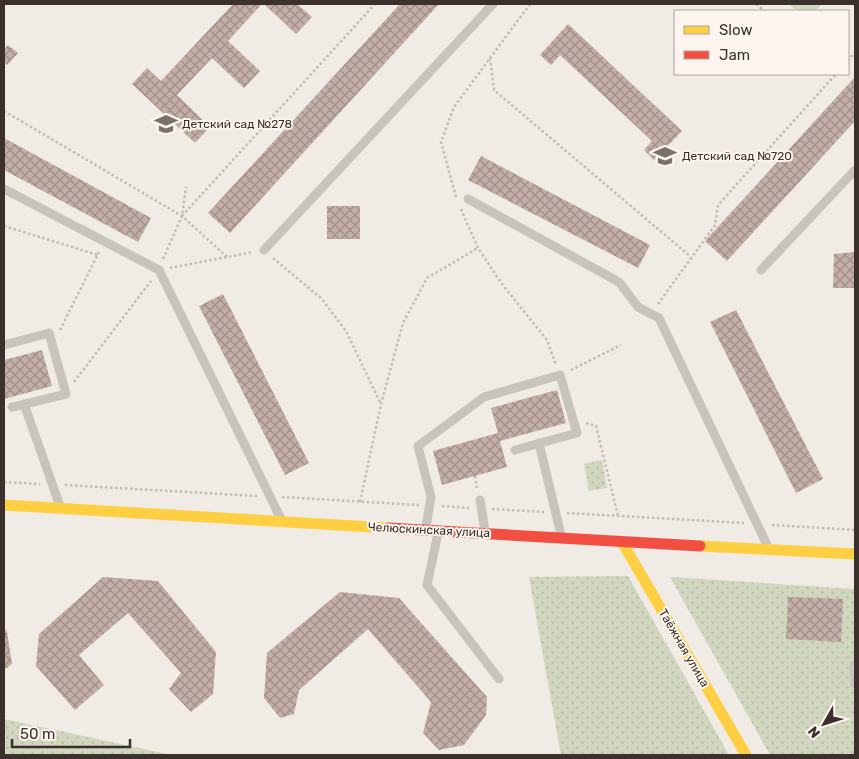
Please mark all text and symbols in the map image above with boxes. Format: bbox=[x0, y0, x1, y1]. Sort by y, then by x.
legend bbox=[674, 10, 849, 75]
text: Slow bbox=[719, 21, 752, 39]
text: Jam bbox=[719, 46, 750, 64]
school or university icon: Детский сад №278 bbox=[153, 111, 179, 137]
place label: Детский сад №278 bbox=[182, 117, 292, 131]
school or university icon: Детский сад №720 bbox=[652, 143, 678, 169]
place label: Детский сад №720 bbox=[682, 149, 792, 163]
street label: Челюскинская улица bbox=[368, 520, 490, 540]
street label: Таёжная улица bbox=[656, 606, 712, 690]
north arrow bbox=[799, 699, 849, 749]
scale bar bbox=[12, 716, 130, 748]
text: N bbox=[805, 723, 824, 741]
text: 50 m bbox=[20, 725, 55, 743]

